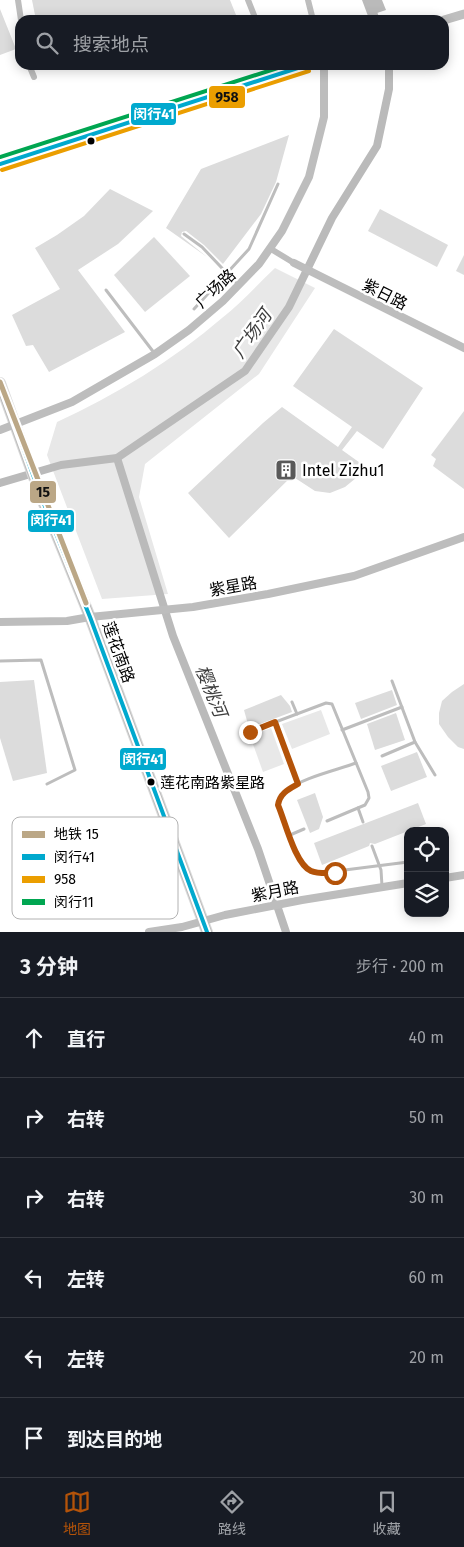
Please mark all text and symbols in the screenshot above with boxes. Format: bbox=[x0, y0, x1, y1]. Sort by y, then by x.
search box bbox=[15, 15, 449, 70]
icon: search bbox=[33, 29, 61, 57]
text: 搜索地点 bbox=[73, 33, 149, 56]
line badge: 958 bbox=[208, 85, 246, 109]
text: 958 bbox=[215, 89, 239, 106]
line badge: 闵行41 bbox=[130, 102, 177, 126]
text: 闵行41 bbox=[133, 106, 175, 123]
unlabelled marker bbox=[86, 136, 96, 146]
street label: 广场路 bbox=[191, 265, 239, 312]
street label: 紫日路 bbox=[359, 275, 410, 314]
water label: 广场河 bbox=[228, 303, 278, 362]
building icon: Intel Zizhu1 bbox=[274, 458, 298, 482]
place label: Intel Zizhu1 bbox=[302, 461, 384, 480]
line badge: 15 bbox=[29, 480, 57, 504]
text: 15 bbox=[36, 484, 50, 501]
line badge: 闵行41 bbox=[27, 509, 75, 533]
text: 闵行41 bbox=[30, 512, 72, 529]
street label: 紫星路 bbox=[208, 573, 258, 600]
street label: 莲花南路 bbox=[99, 619, 138, 685]
water label: 樱桃河 bbox=[191, 662, 232, 723]
route end bbox=[239, 721, 262, 744]
line badge: 闵行41 bbox=[119, 747, 167, 771]
text: 闵行41 bbox=[122, 751, 164, 768]
place label: 莲花南路紫星路 bbox=[160, 774, 265, 792]
marker: 莲花南路紫星路 bbox=[146, 777, 156, 787]
legend bbox=[12, 817, 178, 919]
text: 地铁 15 bbox=[54, 826, 99, 843]
map controls bbox=[404, 827, 449, 917]
button: locate bbox=[404, 827, 449, 872]
text: 闵行41 bbox=[54, 849, 95, 866]
route start bbox=[324, 862, 347, 885]
text: 958 bbox=[54, 871, 76, 888]
button: layers bbox=[404, 872, 449, 917]
street label: 紫月路 bbox=[250, 878, 300, 905]
text: 闵行11 bbox=[54, 894, 94, 911]
text: 3 分钟 bbox=[20, 954, 78, 980]
text: 步行 · 200 m bbox=[356, 957, 444, 976]
icon: ahead bbox=[20, 1024, 48, 1052]
text: 直行 bbox=[67, 1028, 105, 1051]
text: 40 m bbox=[409, 1028, 444, 1047]
icon: right bbox=[20, 1104, 48, 1132]
text: 右转 bbox=[67, 1108, 105, 1131]
text: 50 m bbox=[409, 1108, 444, 1127]
icon: right bbox=[20, 1184, 48, 1212]
text: 右转 bbox=[67, 1188, 105, 1211]
text: 30 m bbox=[409, 1188, 444, 1207]
icon: left bbox=[20, 1264, 48, 1292]
text: 左转 bbox=[67, 1268, 105, 1291]
text: 60 m bbox=[409, 1268, 444, 1287]
icon: left bbox=[20, 1344, 48, 1372]
text: 左转 bbox=[67, 1348, 105, 1371]
text: 20 m bbox=[409, 1348, 444, 1367]
icon: arrive bbox=[20, 1424, 48, 1452]
text: 到达目的地 bbox=[67, 1428, 162, 1451]
tab: 地图 bbox=[63, 1488, 91, 1538]
tab: 路线 bbox=[218, 1488, 246, 1538]
tab: 收藏 bbox=[373, 1488, 401, 1538]

